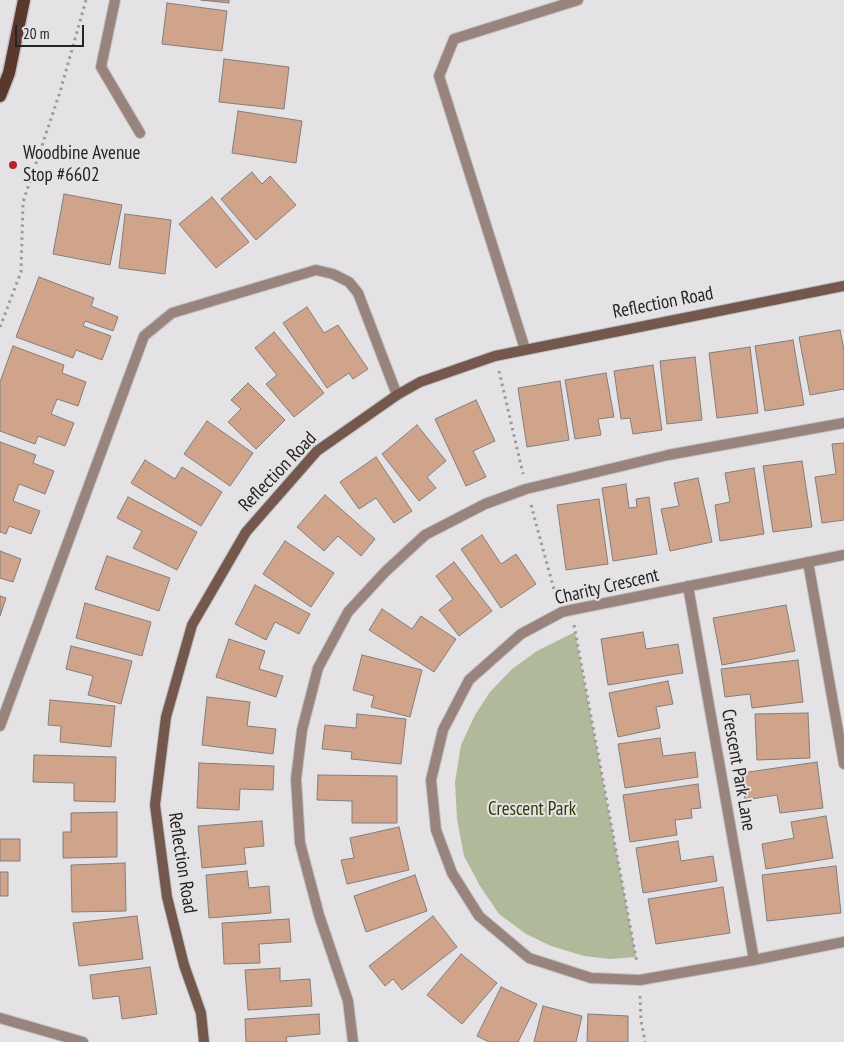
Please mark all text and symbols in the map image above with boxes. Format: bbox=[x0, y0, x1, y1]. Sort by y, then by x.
scale bar bbox=[18, 15, 86, 47]
text: 20 m bbox=[23, 24, 49, 43]
place label: Woodbine Avenue Stop #6602 bbox=[23, 143, 140, 187]
marker: Woodbine Avenue Stop #6602 bbox=[7, 159, 19, 171]
street label: Reflection Road bbox=[611, 282, 715, 324]
street label: Reflection Road bbox=[234, 427, 322, 517]
street label: Charity Crescent bbox=[553, 564, 661, 610]
street label: Crescent Park Lane bbox=[716, 707, 760, 833]
park label: Crescent Park bbox=[488, 799, 576, 821]
street label: Reflection Road bbox=[163, 811, 201, 915]

